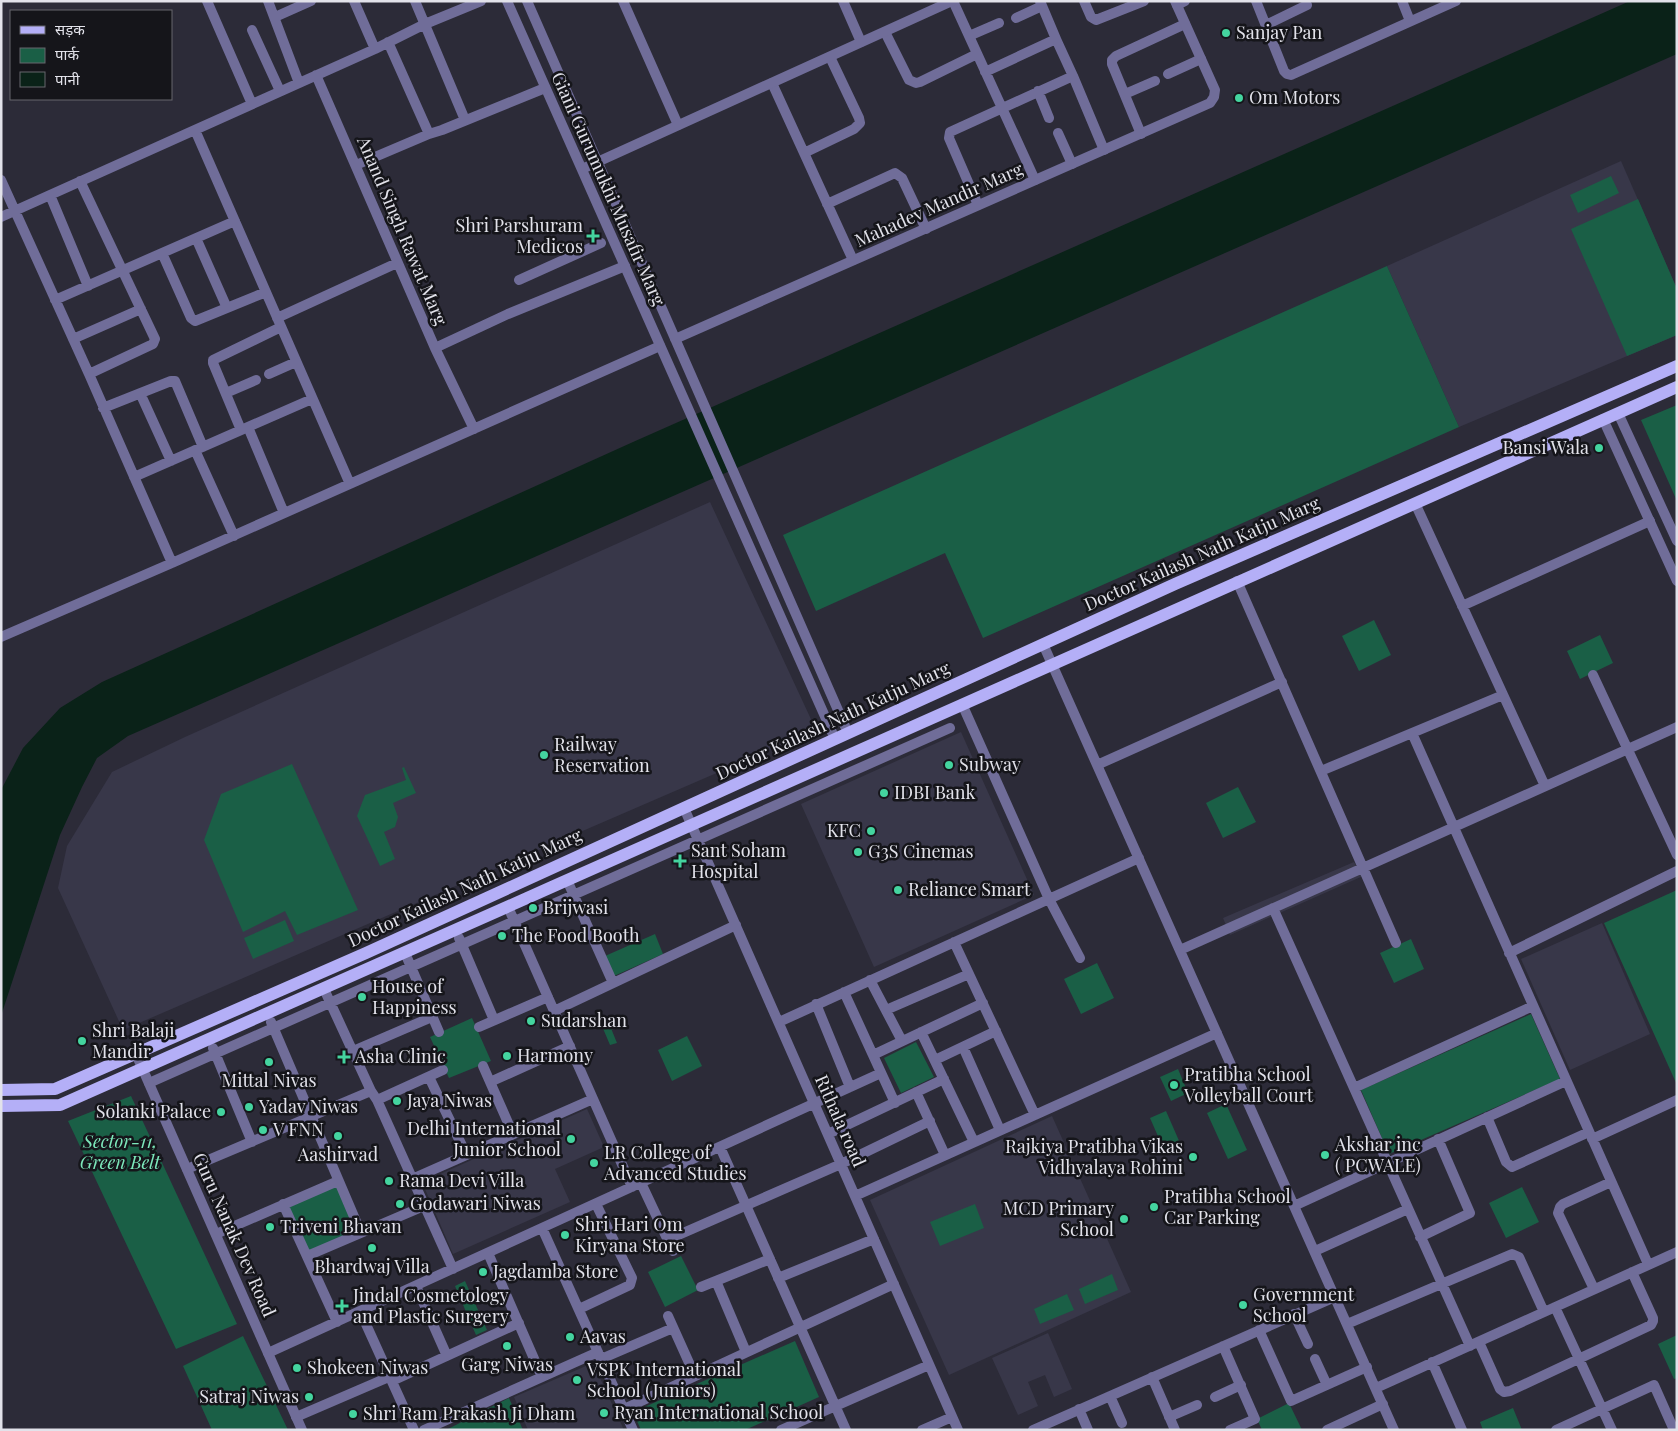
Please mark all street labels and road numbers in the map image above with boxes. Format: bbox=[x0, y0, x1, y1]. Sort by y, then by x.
street label: Giani Gurumukhi Musafir Marg bbox=[546, 68, 672, 310]
street label: Anand Singh Rawat Marg bbox=[352, 132, 454, 329]
street label: Mahadev Mandir Marg bbox=[851, 156, 1027, 252]
street label: Doctor Kailash Nath Katju Marg bbox=[1080, 490, 1324, 616]
street label: Doctor Kailash Nath Katju Marg bbox=[712, 655, 954, 785]
street label: Doctor Kailash Nath Katju Marg bbox=[344, 822, 586, 952]
street label: Rithala road bbox=[810, 1071, 872, 1171]
street label: Guru Nanak Dev Road bbox=[188, 1149, 282, 1321]

